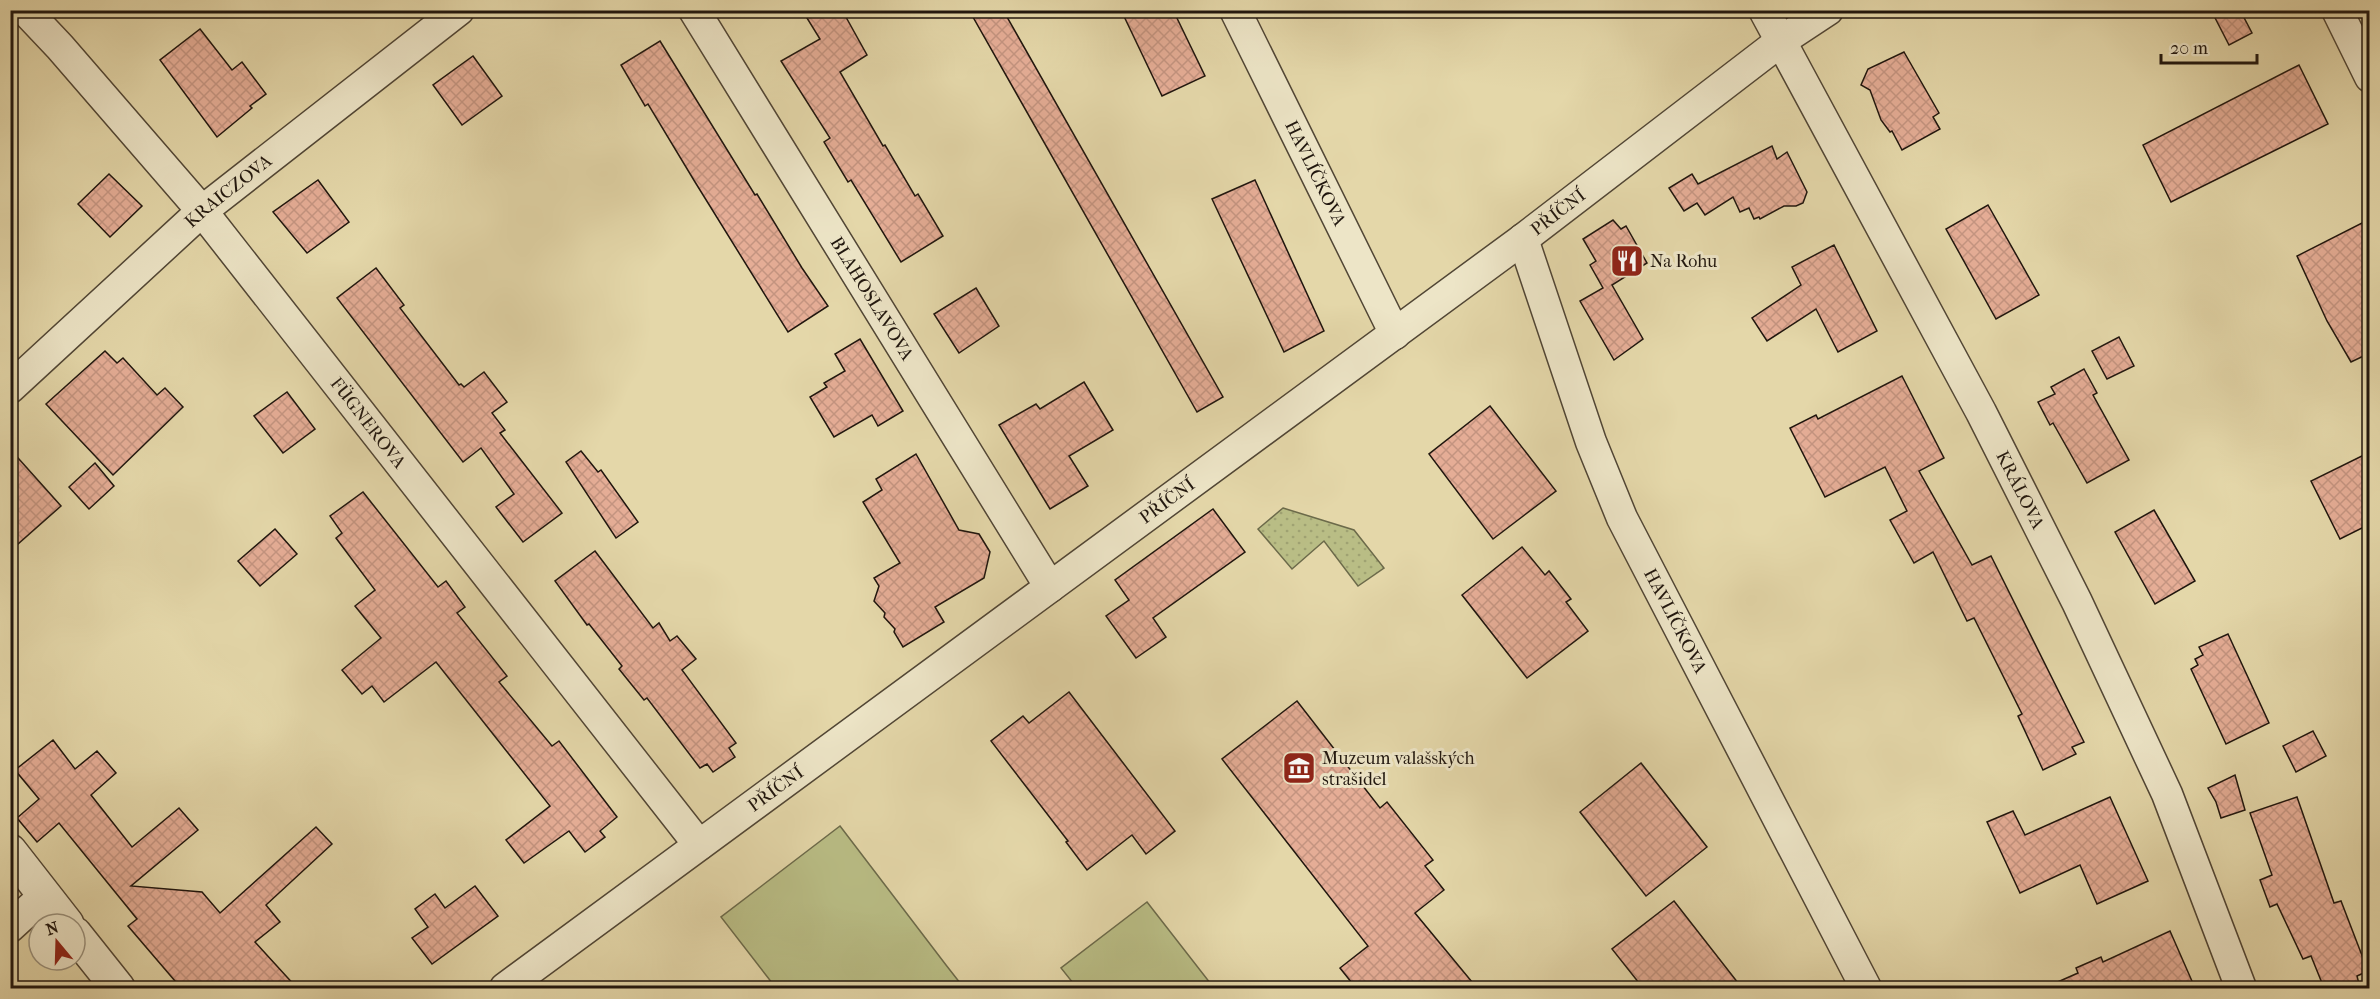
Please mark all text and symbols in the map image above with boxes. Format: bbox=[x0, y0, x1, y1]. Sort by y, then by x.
scale bar bbox=[2161, 27, 2257, 65]
text: 20 m bbox=[2170, 38, 2208, 59]
street label: HAVLÍČKOVA bbox=[1280, 117, 1350, 230]
street label: KRAICZOVA bbox=[181, 150, 276, 232]
street label: PŘÍČNÍ bbox=[1527, 183, 1591, 240]
street label: BLAHOSLAVOVA bbox=[826, 233, 918, 365]
restaurant icon: Na Rohu bbox=[1609, 243, 1645, 279]
place label: Na Rohu bbox=[1650, 251, 1717, 272]
street label: FÜGNEROVA bbox=[326, 374, 410, 473]
street label: KRÁLOVA bbox=[1991, 447, 2049, 533]
street label: PŘÍČNÍ bbox=[1136, 473, 1200, 529]
street label: HAVLÍČKOVA bbox=[1639, 565, 1711, 677]
place label: Muzeum valašských strašidel bbox=[1322, 748, 1475, 790]
museum icon: Muzeum valašských strašidel bbox=[1281, 750, 1317, 786]
street label: PŘÍČNÍ bbox=[744, 761, 809, 817]
north arrow bbox=[27, 912, 87, 972]
text: N bbox=[43, 917, 62, 939]

